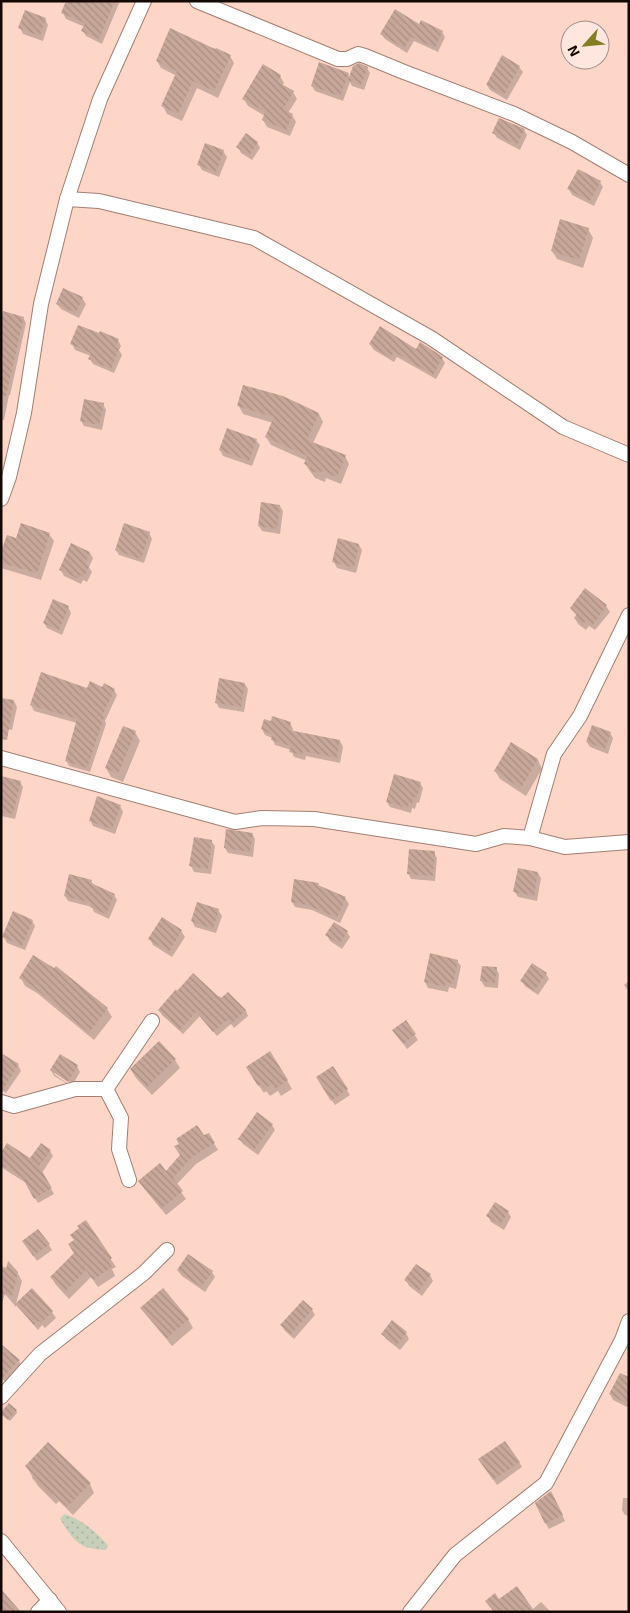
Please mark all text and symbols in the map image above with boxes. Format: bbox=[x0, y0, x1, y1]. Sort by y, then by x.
north arrow bbox=[560, 20, 610, 70]
text: N bbox=[563, 43, 583, 59]

